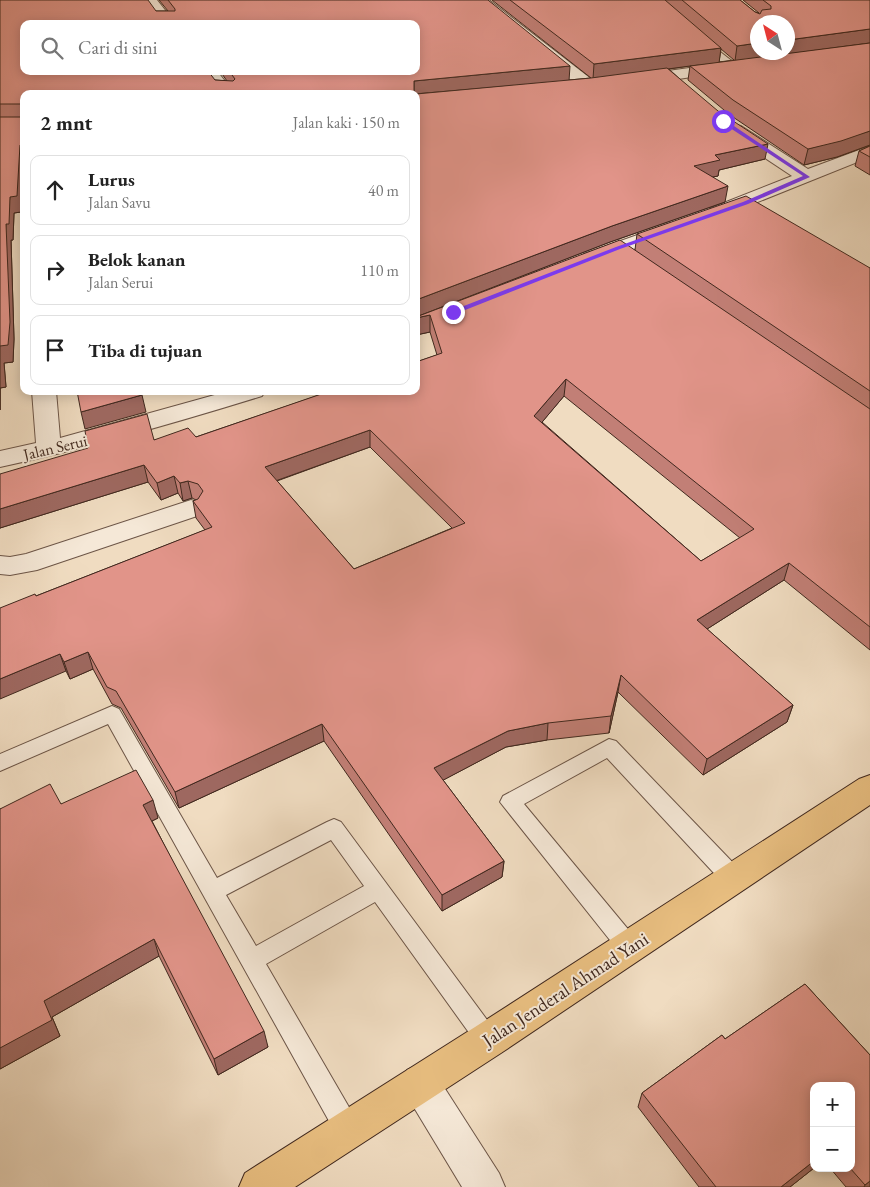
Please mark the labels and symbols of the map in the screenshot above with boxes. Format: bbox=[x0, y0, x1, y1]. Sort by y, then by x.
north arrow bbox=[750, 15, 795, 60]
route start bbox=[712, 110, 735, 133]
route end bbox=[442, 301, 465, 324]
street label: Jalan Serui bbox=[19, 430, 89, 465]
street label: Jalan Jenderal Ahmad Yani bbox=[476, 926, 653, 1054]

